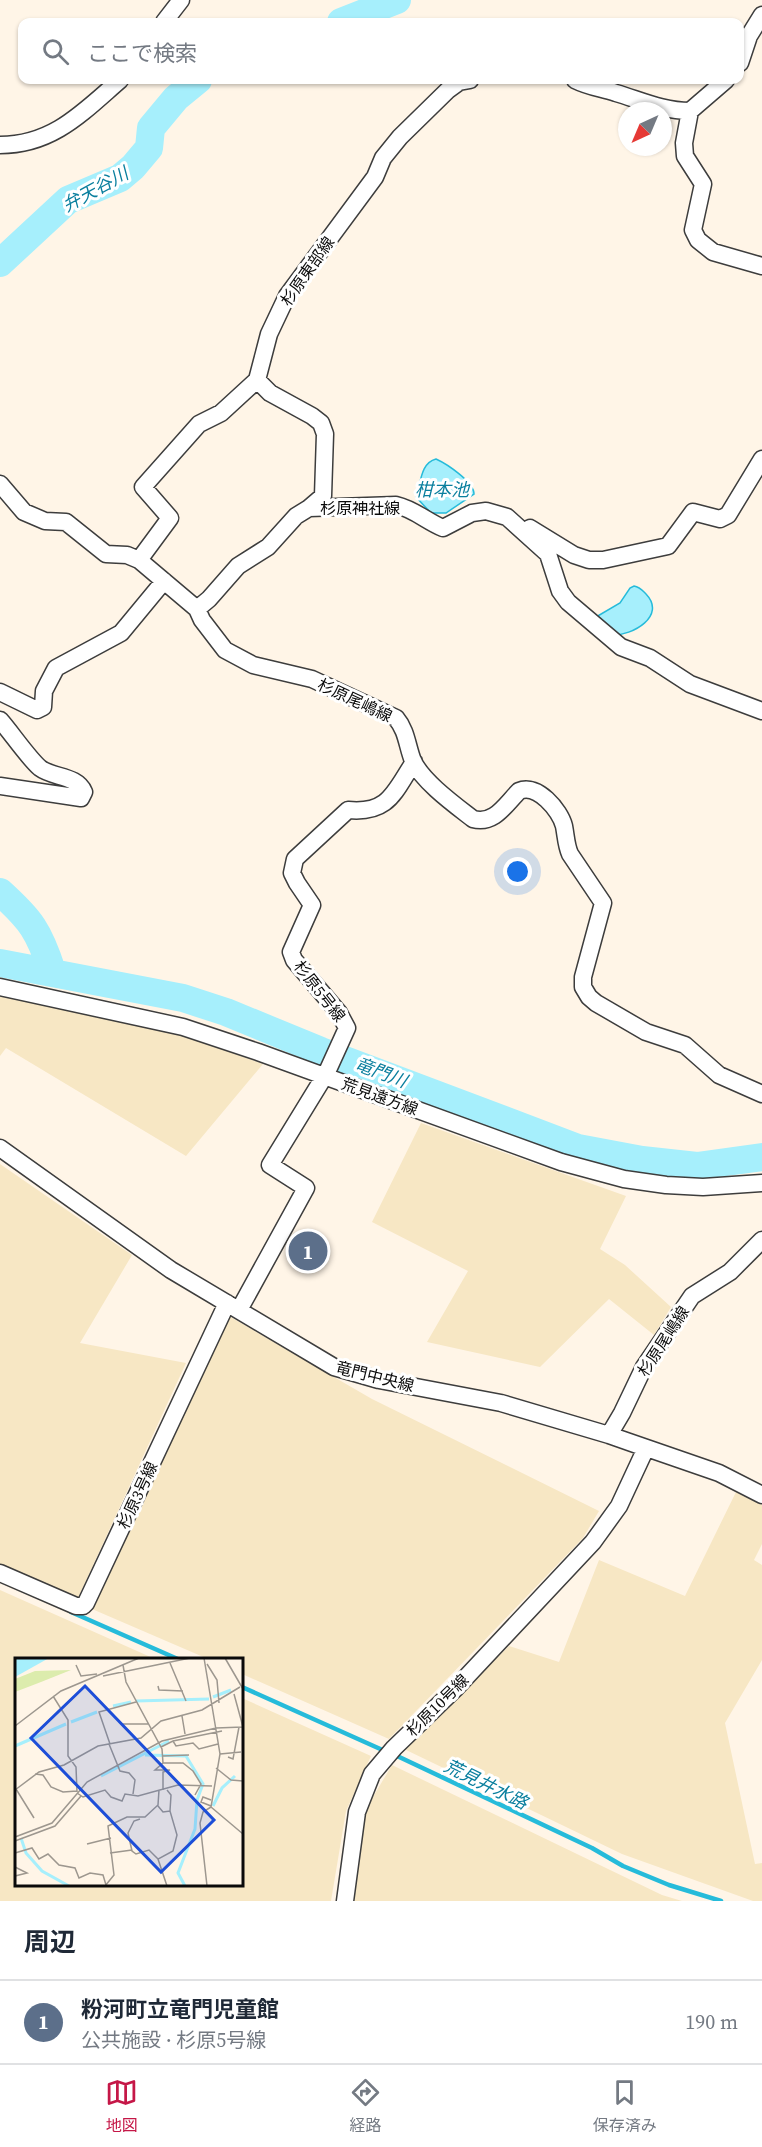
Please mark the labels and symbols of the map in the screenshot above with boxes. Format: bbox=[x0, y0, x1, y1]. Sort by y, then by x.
north arrow bbox=[618, 102, 672, 156]
water label: 弁天谷川 bbox=[57, 160, 134, 217]
street label: 杉原東部線 bbox=[275, 232, 339, 310]
water label: 柑本池 bbox=[415, 477, 471, 502]
street label: 杉原神社線 bbox=[320, 497, 400, 519]
street label: 杉原尾嶋線 bbox=[314, 673, 396, 727]
your location bbox=[503, 857, 532, 886]
street label: 杉原5号線 bbox=[289, 956, 351, 1026]
water label: 竜門川 bbox=[351, 1051, 413, 1094]
street label: 荒見遠方線 bbox=[339, 1072, 421, 1120]
pin: 1 bbox=[288, 1228, 328, 1274]
street label: 杉原尾嶋線 bbox=[632, 1301, 694, 1381]
street label: 竜門中央線 bbox=[334, 1356, 416, 1396]
street label: 杉原3号線 bbox=[112, 1458, 162, 1532]
inset map bbox=[15, 1658, 243, 1886]
street label: 杉原10号線 bbox=[401, 1669, 473, 1741]
water label: 荒見井水路 bbox=[440, 1753, 534, 1816]

